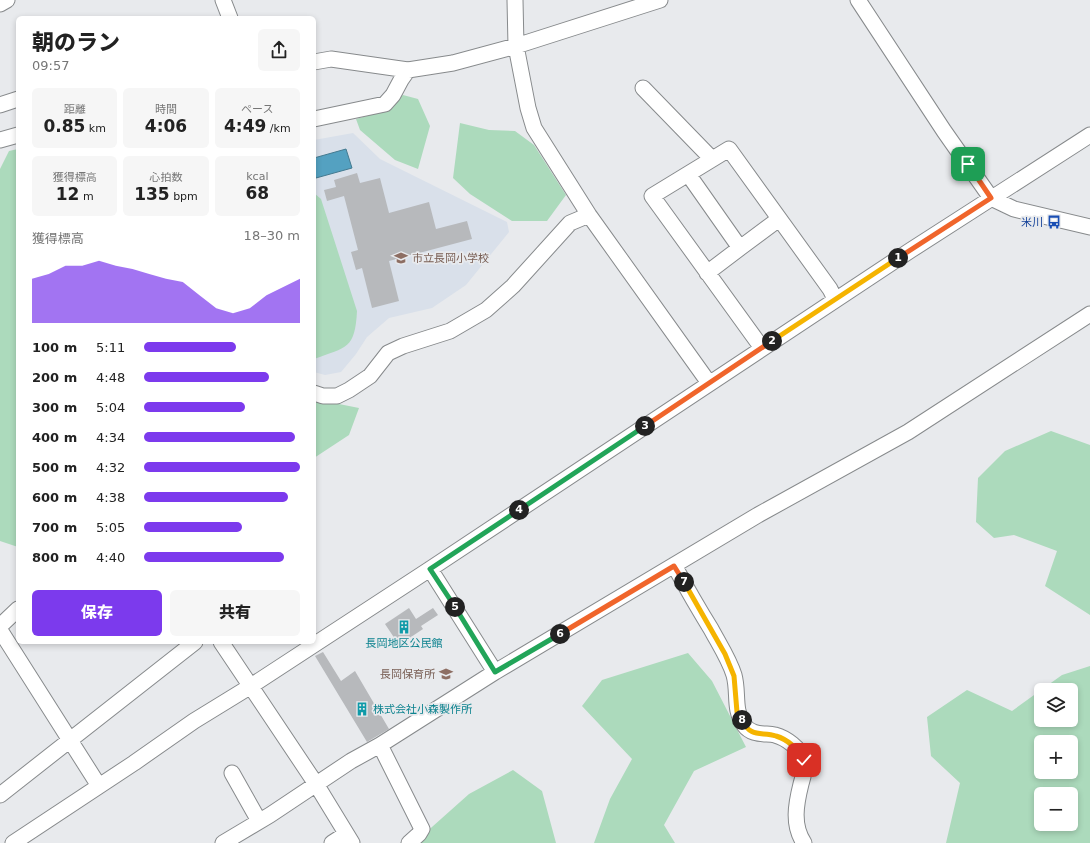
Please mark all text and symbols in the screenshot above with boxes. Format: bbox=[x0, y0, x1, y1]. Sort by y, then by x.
button: share bbox=[258, 29, 300, 71]
text: 朝のラン bbox=[32, 30, 120, 55]
text: 09:57 bbox=[32, 58, 69, 73]
text: 距離 bbox=[64, 103, 86, 116]
text: 時間 bbox=[155, 103, 177, 116]
text: ペース bbox=[241, 103, 274, 116]
text: 0.85 bbox=[43, 116, 85, 136]
text: 4:06 bbox=[145, 116, 187, 136]
text: 4:49 bbox=[224, 116, 266, 136]
text: km bbox=[85, 122, 106, 135]
text: /km bbox=[266, 122, 291, 135]
pin bbox=[951, 147, 985, 181]
icon: arrive bbox=[957, 153, 979, 175]
text: kcal bbox=[246, 170, 268, 183]
text: 獲得標高 bbox=[53, 171, 97, 184]
text: 心拍数 bbox=[149, 171, 182, 184]
text: 68 bbox=[245, 183, 269, 203]
text: 12 bbox=[56, 184, 79, 204]
text: 135 bbox=[134, 184, 170, 204]
text: m bbox=[79, 190, 94, 203]
text: bpm bbox=[170, 190, 198, 203]
bus stop icon: 米川 bbox=[1046, 214, 1062, 230]
place label: 米川 bbox=[1021, 216, 1043, 229]
text: 18–30 m bbox=[244, 228, 300, 243]
text: 獲得標高 bbox=[32, 231, 84, 246]
pin: 1 bbox=[888, 248, 908, 268]
school or university icon: 市立長岡小学校 bbox=[393, 250, 409, 266]
text: 1 bbox=[894, 251, 902, 264]
place label: 市立長岡小学校 bbox=[412, 252, 489, 265]
pin: 2 bbox=[762, 331, 782, 351]
text: 2 bbox=[768, 334, 776, 347]
text: 100 m bbox=[32, 340, 77, 355]
text: 5:11 bbox=[96, 340, 125, 355]
text: 200 m bbox=[32, 370, 77, 385]
text: 4:48 bbox=[96, 370, 125, 385]
text: 300 m bbox=[32, 400, 77, 415]
text: 5:04 bbox=[96, 400, 125, 415]
pin: 3 bbox=[635, 416, 655, 436]
text: 3 bbox=[641, 419, 649, 432]
text: 400 m bbox=[32, 430, 77, 445]
text: 4:34 bbox=[96, 430, 125, 445]
text: 500 m bbox=[32, 460, 77, 475]
text: 4:32 bbox=[96, 460, 125, 475]
text: 600 m bbox=[32, 490, 77, 505]
text: 4:38 bbox=[96, 490, 125, 505]
pin: 4 bbox=[509, 500, 529, 520]
text: 4 bbox=[515, 503, 523, 516]
text: 700 m bbox=[32, 520, 77, 535]
text: 5:05 bbox=[96, 520, 125, 535]
text: 800 m bbox=[32, 550, 77, 565]
text: 4:40 bbox=[96, 550, 125, 565]
pin: 7 bbox=[674, 572, 694, 592]
text: 7 bbox=[680, 575, 688, 588]
button: 保存 bbox=[32, 590, 162, 636]
button: 共有 bbox=[170, 590, 300, 636]
pin: 5 bbox=[445, 597, 465, 617]
text: 5 bbox=[451, 600, 459, 613]
building icon: 長岡地区公民館 bbox=[396, 619, 412, 635]
pin: 6 bbox=[550, 624, 570, 644]
text: 6 bbox=[556, 627, 564, 640]
place label: 長岡地区公民館 bbox=[366, 637, 443, 650]
school or university icon: 長岡保育所 bbox=[438, 666, 454, 682]
place label: 長岡保育所 bbox=[380, 668, 436, 681]
map controls bbox=[1034, 683, 1078, 831]
button: layers bbox=[1034, 683, 1078, 727]
building icon: 株式会社小森製作所 bbox=[354, 701, 370, 717]
place label: 株式会社小森製作所 bbox=[373, 703, 473, 716]
pin: 8 bbox=[732, 710, 752, 730]
text: 8 bbox=[738, 713, 746, 726]
button: + bbox=[1034, 735, 1078, 779]
pin bbox=[787, 743, 821, 777]
icon: check bbox=[793, 749, 815, 771]
button: − bbox=[1034, 787, 1078, 831]

